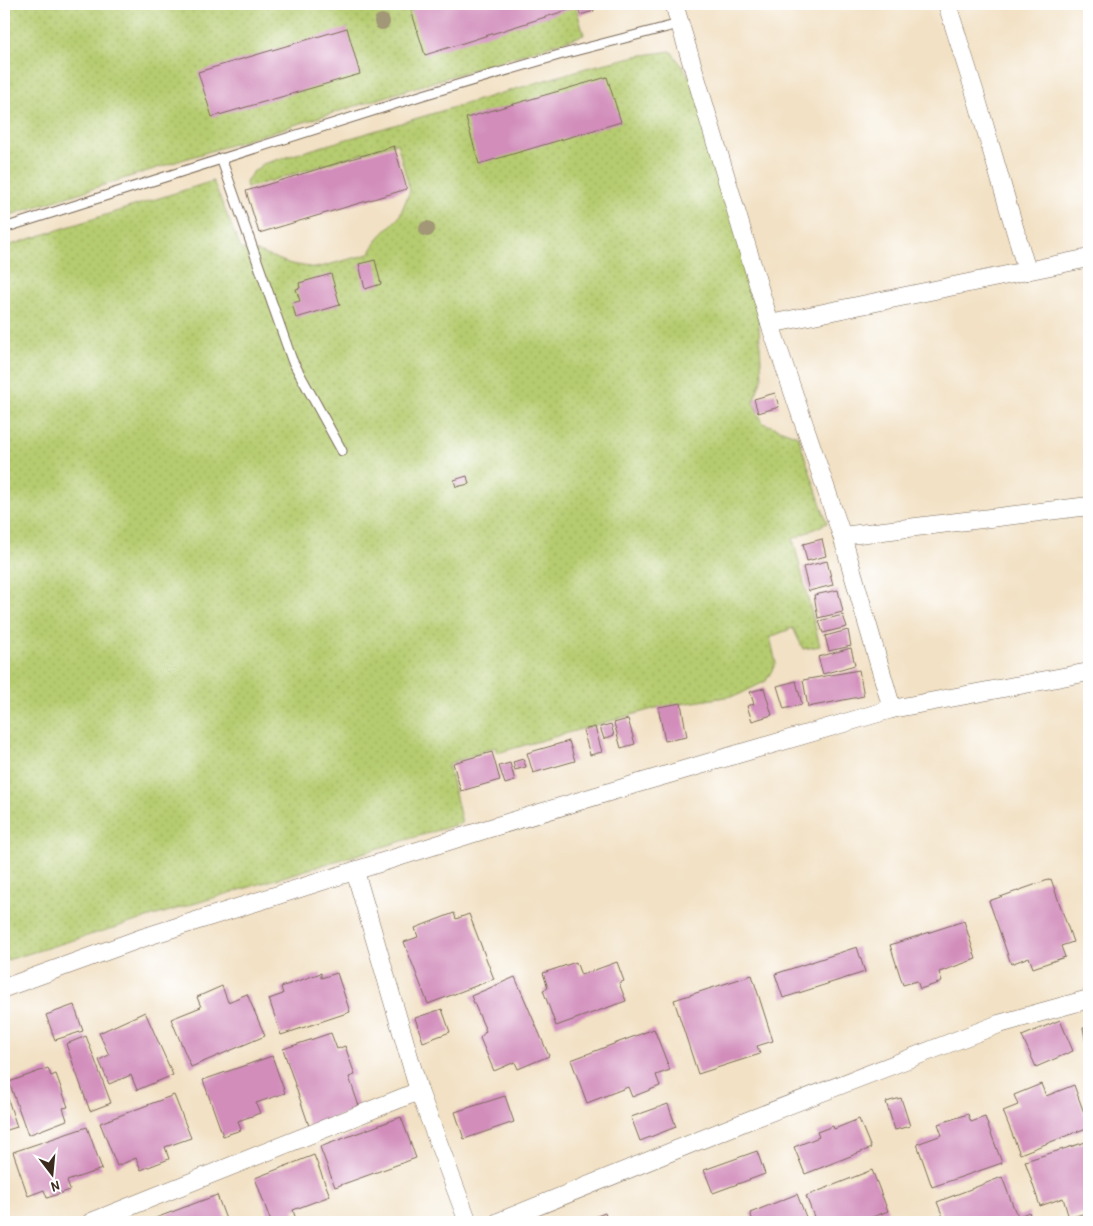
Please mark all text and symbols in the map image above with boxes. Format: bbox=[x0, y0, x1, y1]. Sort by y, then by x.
north arrow bbox=[28, 1148, 78, 1198]
text: N bbox=[49, 1177, 62, 1197]

